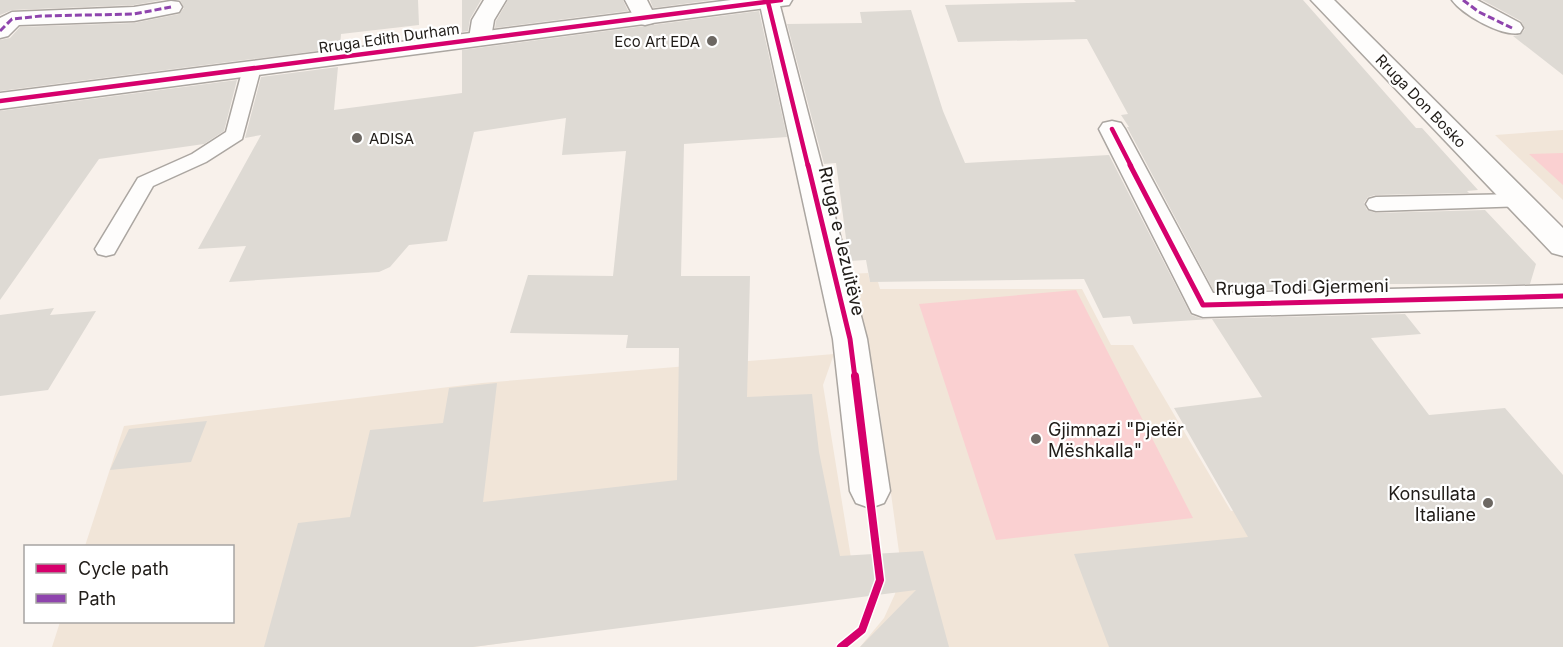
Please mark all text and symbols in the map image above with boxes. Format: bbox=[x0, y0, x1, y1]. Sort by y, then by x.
street label: Rruga Edith Durham bbox=[317, 19, 461, 57]
place label: Eco Art EDA bbox=[614, 32, 700, 51]
marker: Eco Art EDA bbox=[705, 34, 719, 48]
street label: Rruga Don Bosko bbox=[1372, 50, 1470, 152]
place label: ADISA bbox=[369, 129, 414, 148]
marker: ADISA bbox=[350, 131, 364, 145]
street label: Rruga e Jezuitëve bbox=[815, 164, 869, 318]
street label: Rruga Todi Gjermeni bbox=[1215, 275, 1389, 299]
place label: Gjimnazi "Pjetër Mëshkalla" bbox=[1048, 419, 1184, 461]
marker: Gjimnazi "Pjetër Mëshkalla" bbox=[1029, 432, 1043, 446]
place label: Konsullata Italiane bbox=[1388, 483, 1476, 525]
marker: Konsullata Italiane bbox=[1481, 496, 1495, 510]
legend bbox=[24, 545, 234, 623]
text: Cycle path bbox=[78, 558, 169, 579]
text: Path bbox=[78, 588, 116, 609]

